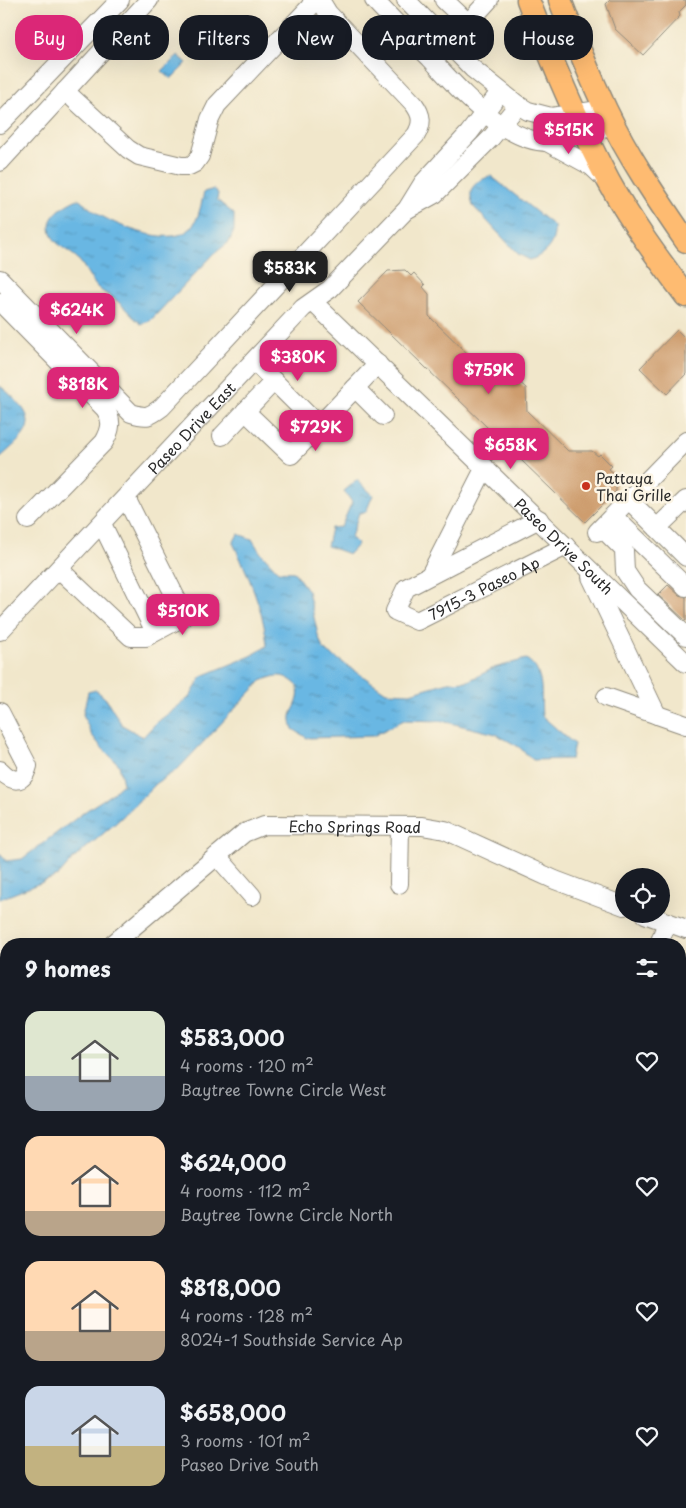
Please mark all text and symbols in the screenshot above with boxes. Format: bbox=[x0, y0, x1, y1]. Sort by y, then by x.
chip: Buy bbox=[15, 15, 83, 60]
chip: Rent bbox=[93, 15, 169, 60]
chip: Filters bbox=[179, 15, 268, 60]
chip: New bbox=[278, 15, 352, 60]
chip: Apartment bbox=[362, 15, 494, 60]
chip: House bbox=[504, 15, 593, 60]
pin: $515K bbox=[534, 112, 604, 155]
text: $515K bbox=[544, 117, 594, 141]
pin: $583K bbox=[255, 250, 325, 293]
text: $583K bbox=[264, 255, 316, 279]
pin: $624K bbox=[42, 292, 112, 335]
text: $624K bbox=[50, 297, 104, 321]
pin: $380K bbox=[263, 340, 333, 382]
text: $380K bbox=[271, 344, 325, 368]
pin: $759K bbox=[454, 352, 524, 395]
text: $759K bbox=[464, 357, 514, 381]
pin: $818K bbox=[48, 366, 118, 409]
text: $818K bbox=[58, 371, 108, 395]
street label: Paseo Drive East bbox=[142, 376, 240, 479]
pin: $729K bbox=[281, 410, 351, 452]
text: $729K bbox=[290, 414, 342, 438]
pin: $658K bbox=[476, 428, 546, 470]
text: $658K bbox=[485, 432, 537, 456]
place label: Pattaya Thai Grille bbox=[596, 466, 672, 506]
marker: Pattaya Thai Grille bbox=[580, 480, 592, 492]
street label: Paseo Drive South bbox=[510, 492, 619, 599]
street label: 7915-3 Paseo Ap bbox=[424, 550, 543, 625]
pin: $510K bbox=[148, 594, 218, 636]
text: $510K bbox=[157, 598, 209, 622]
street label: Echo Springs Road bbox=[288, 814, 421, 837]
map controls bbox=[615, 868, 670, 923]
button: locate bbox=[615, 868, 670, 923]
text: 9 homes bbox=[25, 952, 111, 984]
icon: filters bbox=[633, 954, 661, 982]
text: $583,000 bbox=[180, 1021, 285, 1053]
icon: home bbox=[65, 1031, 125, 1091]
icon: heart bbox=[633, 1047, 661, 1075]
text: 4 rooms · 120 m² bbox=[180, 1053, 314, 1077]
text: Baytree Towne Circle West bbox=[180, 1077, 386, 1101]
text: $624,000 bbox=[180, 1146, 286, 1178]
icon: home bbox=[65, 1156, 125, 1216]
icon: heart bbox=[633, 1172, 661, 1200]
text: 4 rooms · 112 m² bbox=[180, 1178, 310, 1202]
text: Baytree Towne Circle North bbox=[180, 1202, 393, 1226]
text: $818,000 bbox=[180, 1271, 281, 1303]
icon: home bbox=[65, 1281, 125, 1341]
icon: heart bbox=[633, 1297, 661, 1325]
text: 4 rooms · 128 m² bbox=[180, 1303, 313, 1327]
text: 8024-1 Southside Service Ap bbox=[180, 1327, 403, 1351]
text: $658,000 bbox=[180, 1396, 286, 1428]
icon: home bbox=[65, 1406, 125, 1466]
icon: heart bbox=[633, 1422, 661, 1450]
text: 3 rooms · 101 m² bbox=[180, 1428, 311, 1452]
text: Paseo Drive South bbox=[180, 1452, 319, 1476]

